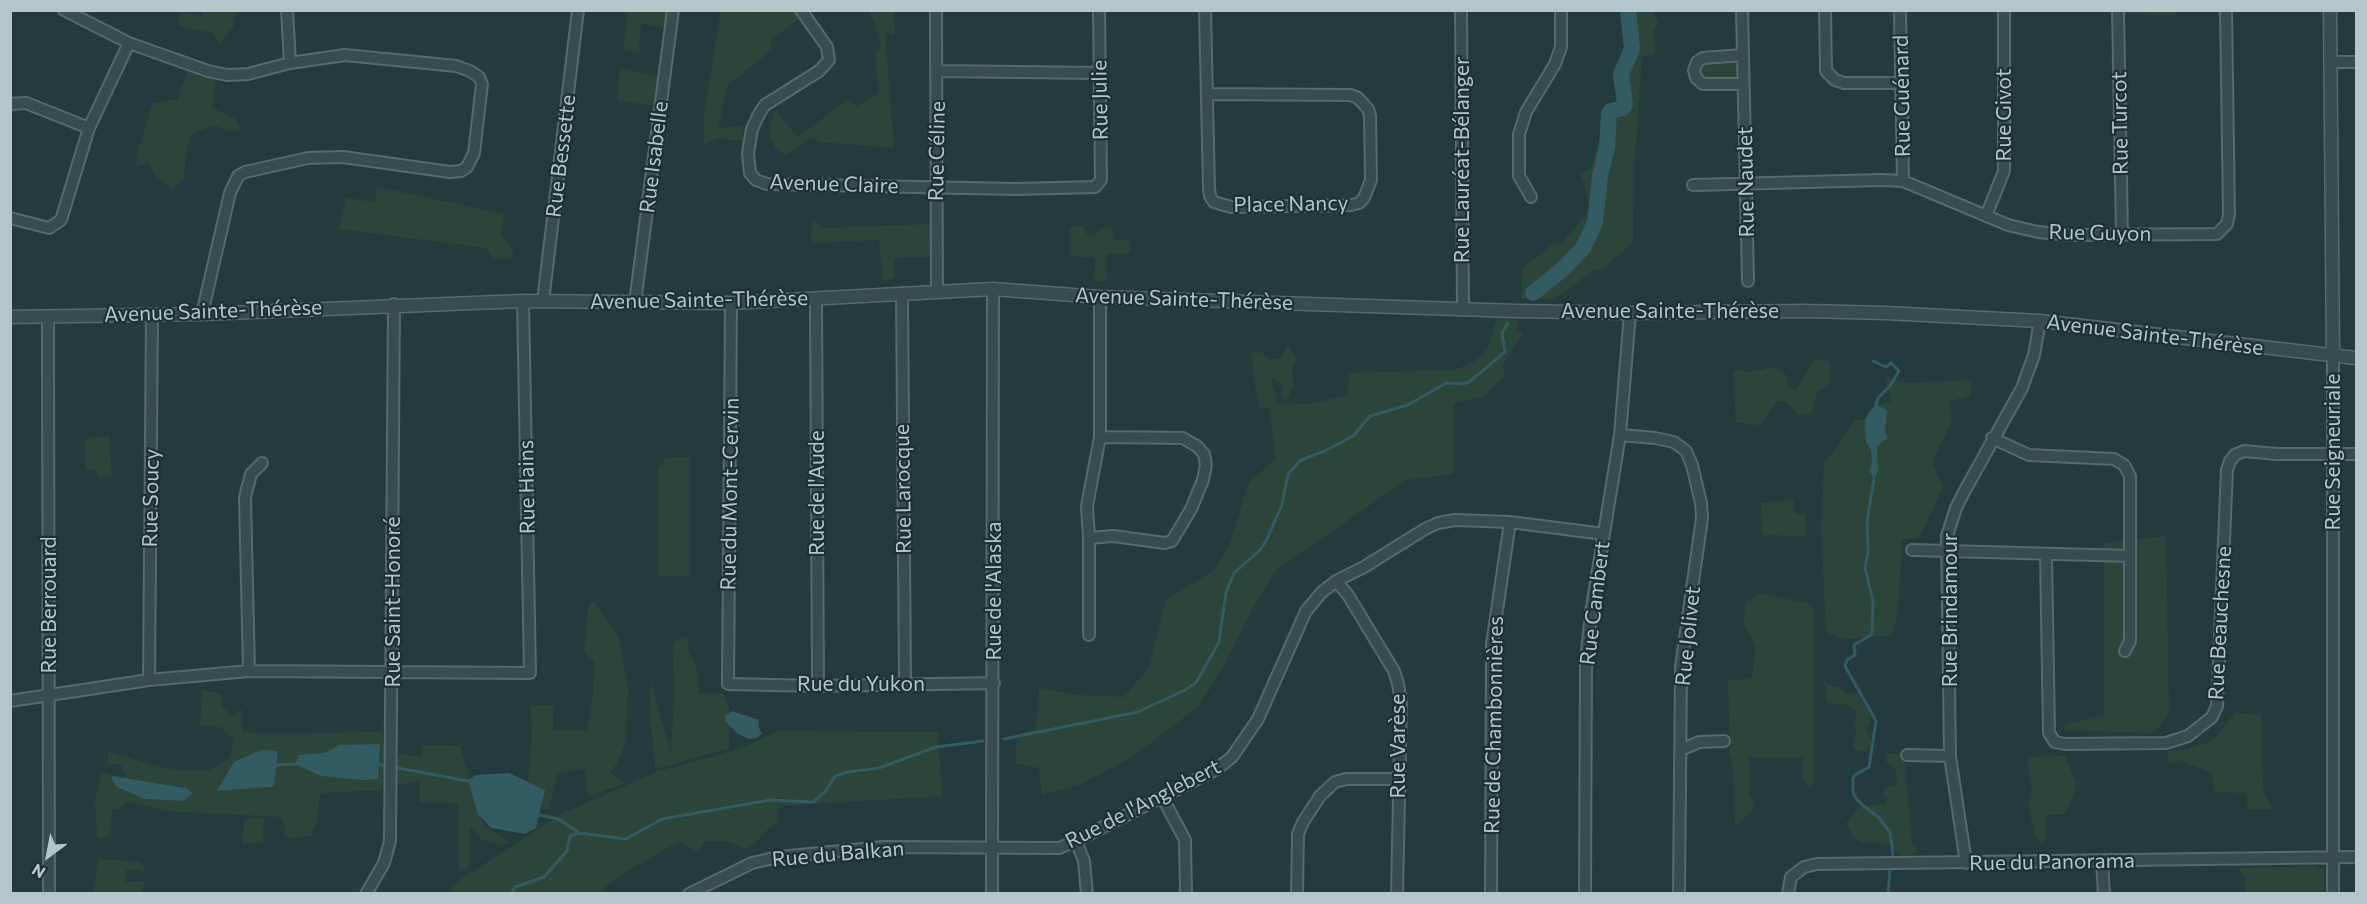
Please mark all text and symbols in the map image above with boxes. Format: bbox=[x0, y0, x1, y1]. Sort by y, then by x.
street label: Rue Guénard bbox=[1888, 35, 1916, 157]
street label: Rue Lauréat-Bélanger bbox=[1449, 57, 1475, 263]
street label: Rue Julie bbox=[1087, 60, 1113, 140]
street label: Rue Givot bbox=[1991, 69, 2017, 161]
street label: Rue Turcot bbox=[2106, 71, 2134, 175]
street label: Rue Bessette bbox=[541, 93, 581, 219]
street label: Rue Isabelle bbox=[635, 100, 673, 214]
street label: Rue Céline bbox=[924, 101, 950, 201]
street label: Rue Naudet bbox=[1732, 126, 1760, 238]
street label: Avenue Claire bbox=[769, 169, 899, 199]
street label: Place Nancy bbox=[1233, 190, 1349, 218]
street label: Rue Guyon bbox=[2048, 220, 2152, 246]
street label: Avenue Sainte-Thérèse bbox=[1074, 283, 1294, 315]
street label: Avenue Sainte-Thérèse bbox=[590, 285, 808, 315]
street label: Avenue Sainte-Thérèse bbox=[103, 295, 323, 327]
street label: Avenue Sainte-Thérèse bbox=[1561, 298, 1779, 324]
street label: Avenue Sainte-Thérèse bbox=[2045, 309, 2265, 361]
street label: Rue Seigneuriale bbox=[2320, 374, 2346, 530]
street label: Rue du Mont-Cervin bbox=[716, 397, 744, 591]
street label: Rue Larocque bbox=[889, 424, 917, 554]
street label: Rue de l'Aude bbox=[804, 430, 830, 556]
street label: Rue Hains bbox=[514, 440, 540, 534]
street label: Rue Soucy bbox=[138, 448, 164, 548]
street label: Rue Saint-Honoré bbox=[380, 517, 406, 687]
street label: Rue de l'Alaska bbox=[981, 521, 1007, 661]
street label: Rue Brindamour bbox=[1937, 533, 1963, 687]
street label: Rue Berrouard bbox=[36, 536, 62, 674]
street label: Rue Cambert bbox=[1575, 539, 1615, 667]
street label: Rue Beauchesne bbox=[2203, 545, 2237, 701]
street label: Rue Jolivet bbox=[1670, 585, 1706, 687]
street label: Rue de Chambonnières bbox=[1480, 616, 1508, 834]
street label: Rue du Yukon bbox=[797, 671, 925, 697]
street label: Rue Varèse bbox=[1385, 694, 1411, 798]
street label: Rue de l'Anglebert bbox=[1061, 754, 1225, 854]
north arrow bbox=[18, 826, 78, 886]
street label: Rue du Balkan bbox=[771, 836, 905, 872]
street label: Rue du Panorama bbox=[1969, 848, 2135, 876]
text: N bbox=[28, 860, 48, 883]

